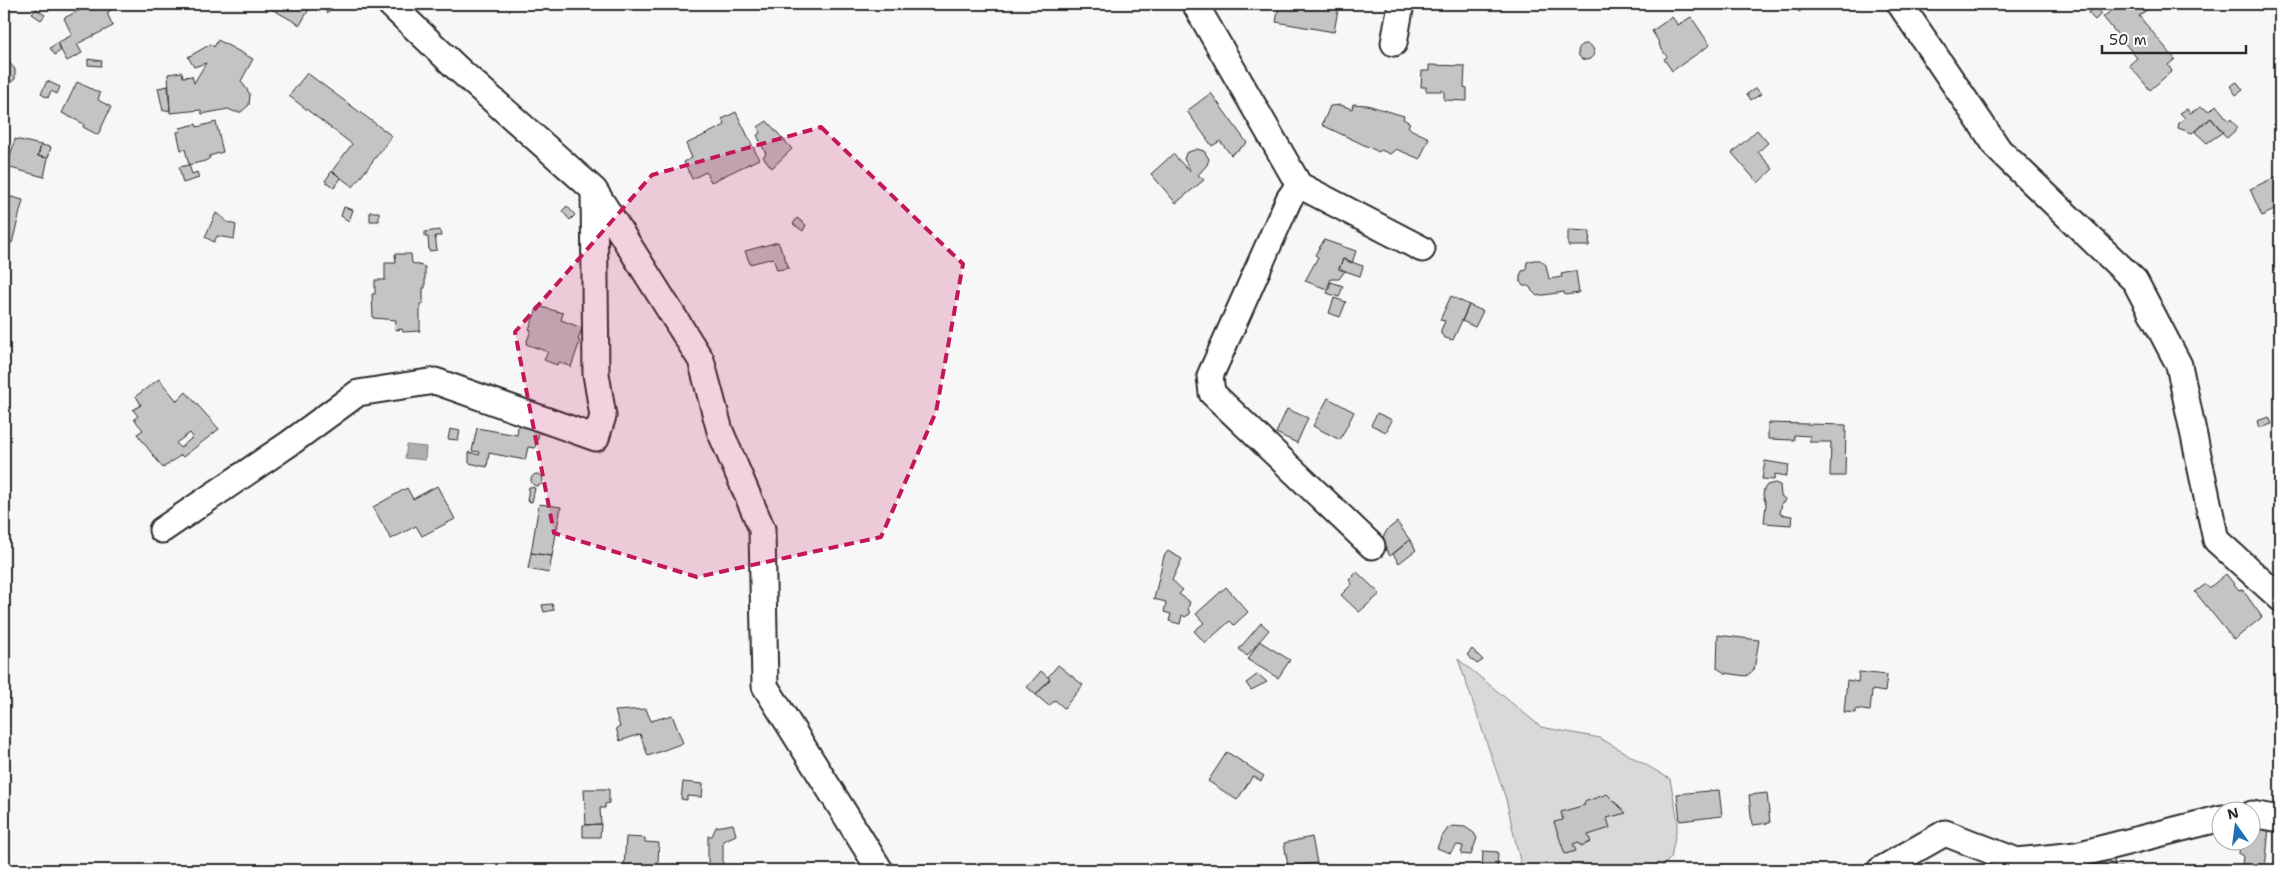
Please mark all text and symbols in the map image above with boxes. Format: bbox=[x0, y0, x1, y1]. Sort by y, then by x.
scale bar bbox=[2102, 22, 2245, 54]
text: 50 m bbox=[2109, 30, 2147, 50]
north arrow bbox=[2212, 802, 2262, 852]
text: N bbox=[2225, 803, 2240, 823]

